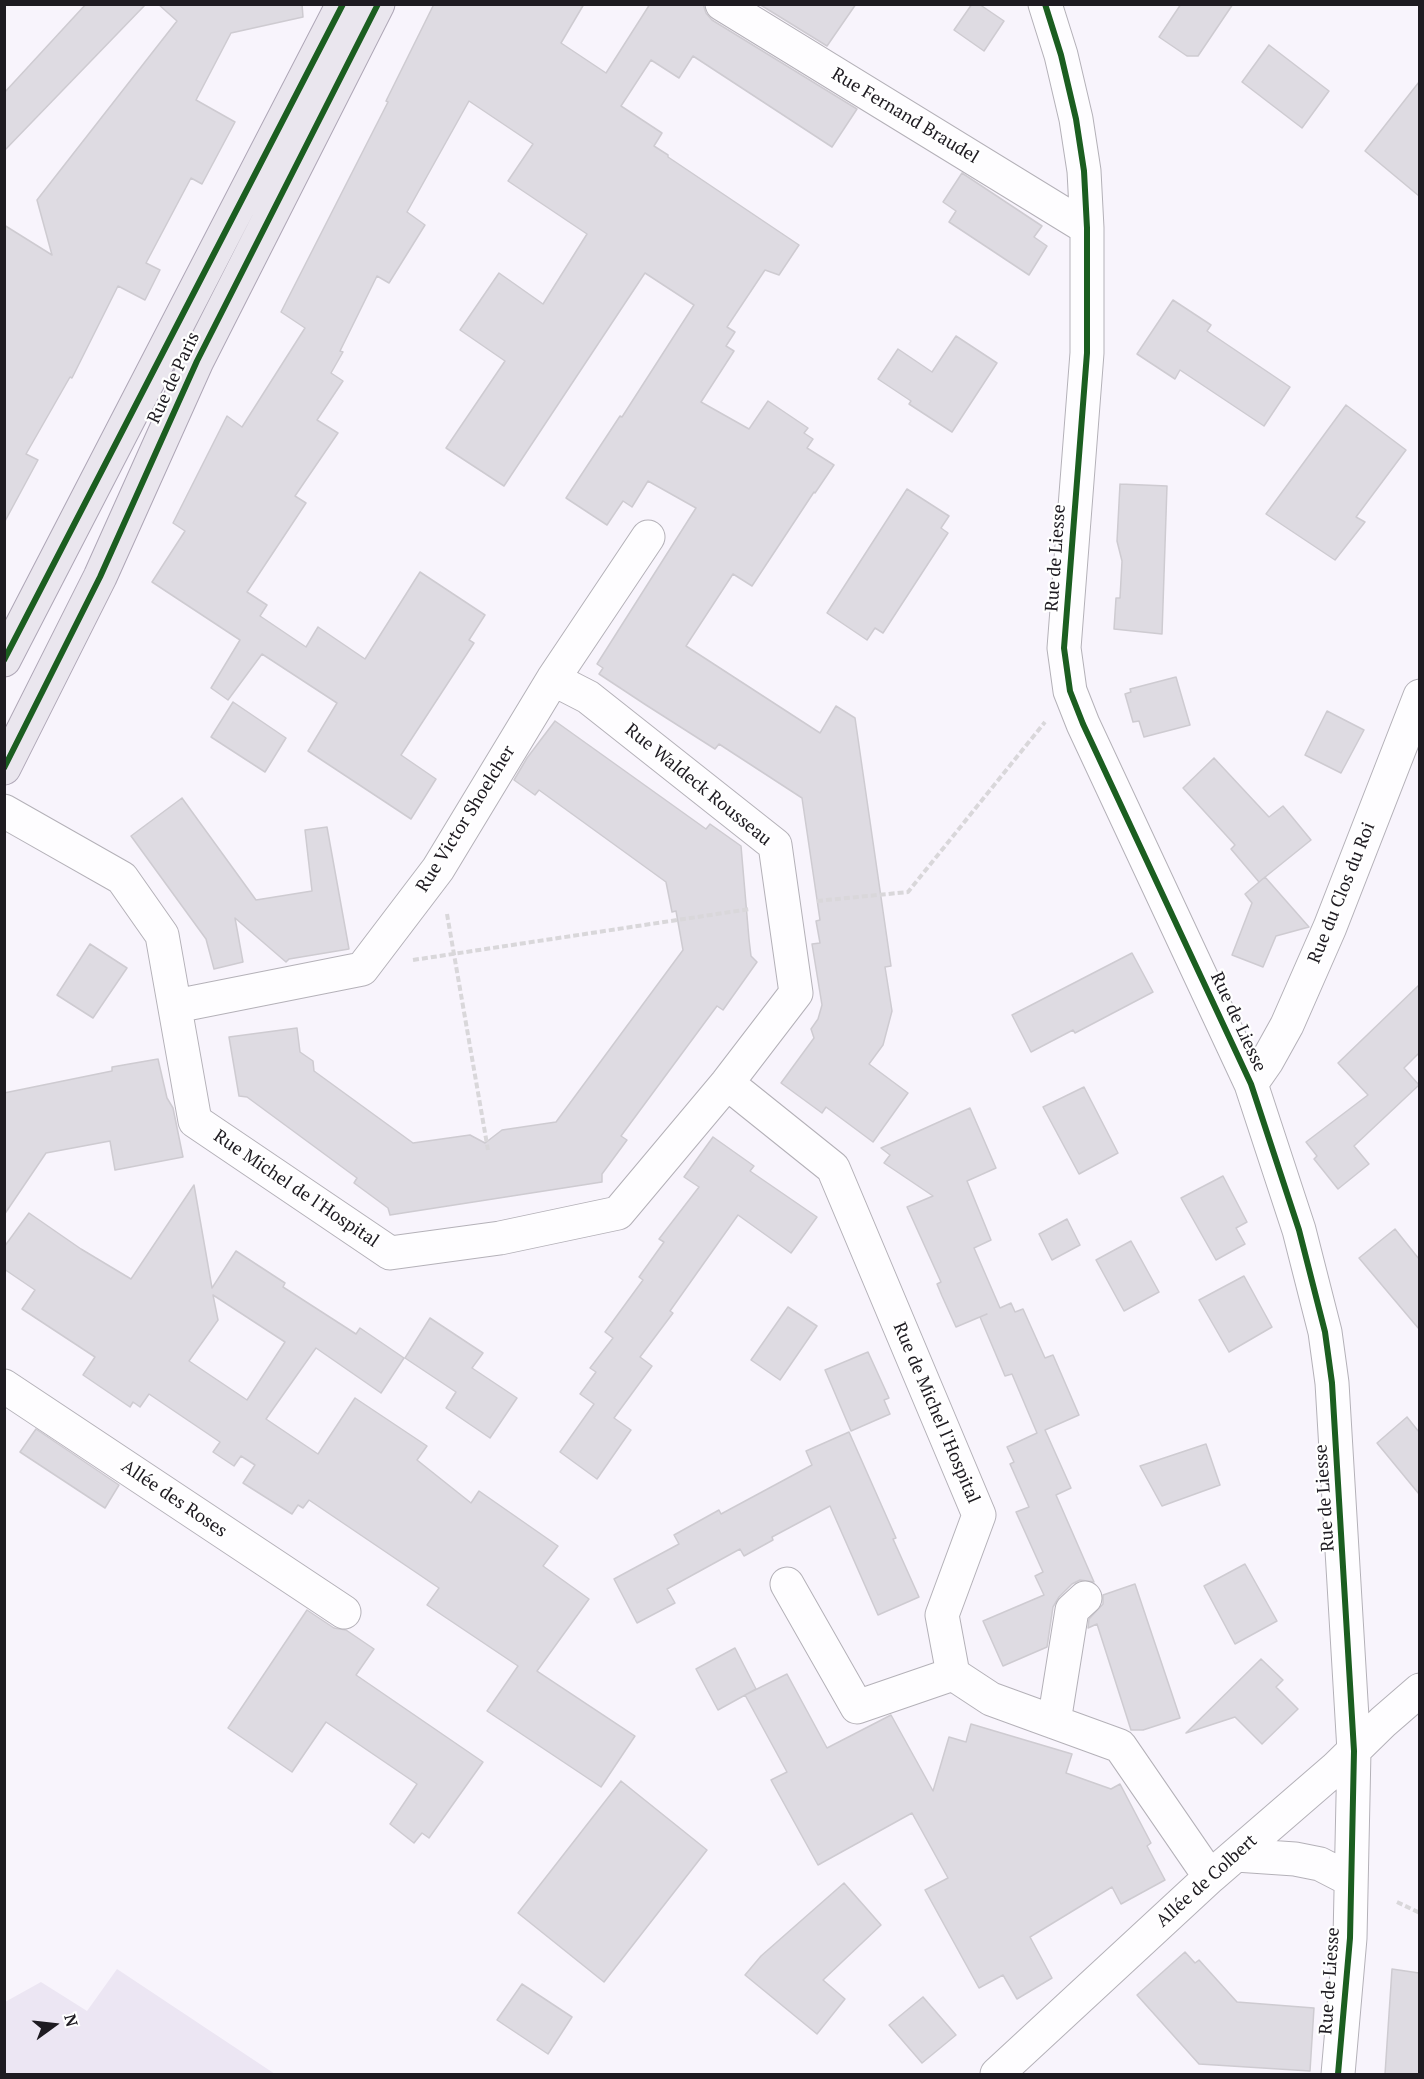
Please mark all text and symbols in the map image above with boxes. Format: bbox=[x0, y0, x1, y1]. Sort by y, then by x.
street label: Rue Fernand Braudel bbox=[828, 64, 982, 168]
street label: Rue de Paris bbox=[143, 329, 205, 427]
street label: Rue de Liesse bbox=[1041, 504, 1071, 612]
street label: Rue Waldeck Rousseau bbox=[621, 719, 775, 851]
street label: Rue Victor Shoelcher bbox=[412, 742, 520, 896]
street label: Rue du Clos du Roi bbox=[1304, 819, 1380, 967]
street label: Rue de Liesse bbox=[1205, 969, 1271, 1075]
street label: Rue Michel de l'Hospital bbox=[209, 1126, 383, 1252]
street label: Rue de Michel l'Hospital bbox=[888, 1319, 984, 1507]
street label: Rue de Liesse bbox=[1310, 1444, 1340, 1552]
street label: Allée des Roses bbox=[117, 1456, 231, 1542]
street label: Allée de Colbert bbox=[1152, 1830, 1262, 1932]
street label: Rue de Liesse bbox=[1315, 1927, 1345, 2035]
north arrow bbox=[24, 1995, 84, 2055]
text: N bbox=[59, 2012, 84, 2029]

